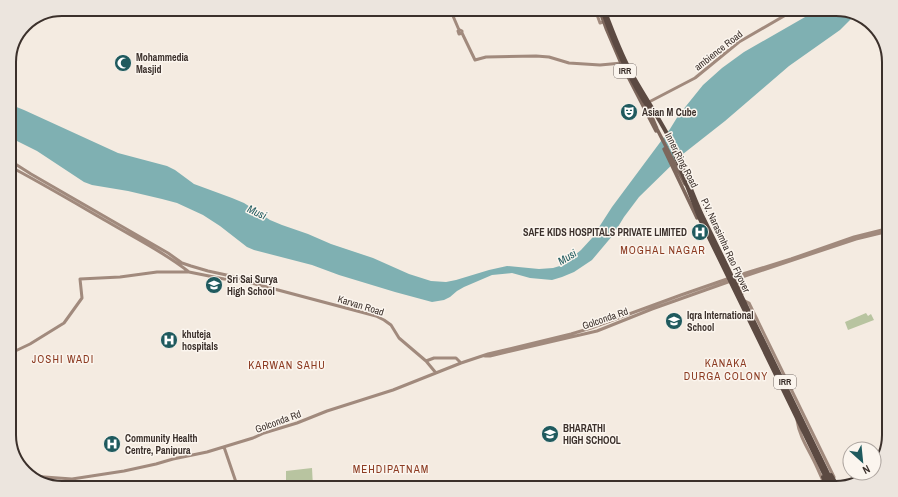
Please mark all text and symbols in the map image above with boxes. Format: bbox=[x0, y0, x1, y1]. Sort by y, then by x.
street label: ambience Road bbox=[691, 27, 745, 73]
place label: Mohammedia Masjid bbox=[136, 51, 189, 76]
mosque icon: Mohammedia Masjid bbox=[113, 53, 133, 73]
road number: IRR bbox=[614, 64, 636, 78]
theatre icon: Asian M Cube bbox=[619, 102, 639, 122]
place label: Asian M Cube bbox=[642, 106, 697, 119]
street label: Inner Ring Road bbox=[662, 130, 701, 190]
street label: P.V. Narasimha Rao Flyover bbox=[698, 196, 753, 295]
water label: Musi bbox=[245, 202, 269, 223]
hospital icon: SAFE KIDS HOSPITALS PRIVATE LIMITED bbox=[690, 222, 710, 242]
place label: SAFE KIDS HOSPITALS PRIVATE LIMITED bbox=[523, 226, 687, 239]
district label: MOGHAL NAGAR bbox=[620, 243, 706, 257]
water label: Musi bbox=[555, 246, 579, 268]
place label: Sri Sai Surya High School bbox=[227, 273, 278, 298]
school or university icon: Sri Sai Surya High School bbox=[204, 275, 224, 295]
street label: Karvan Road bbox=[336, 292, 386, 319]
street label: Golconda Rd bbox=[580, 305, 630, 332]
place label: Iqra International School bbox=[687, 309, 754, 334]
school or university icon: Iqra International School bbox=[664, 311, 684, 331]
place label: khuteja hospitals bbox=[182, 328, 218, 353]
hospital icon: khuteja hospitals bbox=[159, 330, 179, 350]
district label: JOSHI WADI bbox=[32, 352, 94, 366]
district label: KANAKA DURGA COLONY bbox=[684, 356, 768, 383]
district label: KARWAN SAHU bbox=[248, 358, 326, 372]
road number: IRR bbox=[774, 375, 796, 389]
street label: Golconda Rd bbox=[253, 407, 303, 436]
place label: BHARATHI HIGH SCHOOL bbox=[563, 422, 621, 447]
school or university icon: BHARATHI HIGH SCHOOL bbox=[540, 424, 560, 444]
place label: Community Health Centre, Panipura bbox=[125, 432, 197, 457]
hospital icon: Community Health Centre, Panipura bbox=[102, 434, 122, 454]
north arrow bbox=[842, 441, 882, 481]
district label: MEHDIPATNAM bbox=[353, 462, 429, 476]
text: N bbox=[860, 462, 873, 478]

